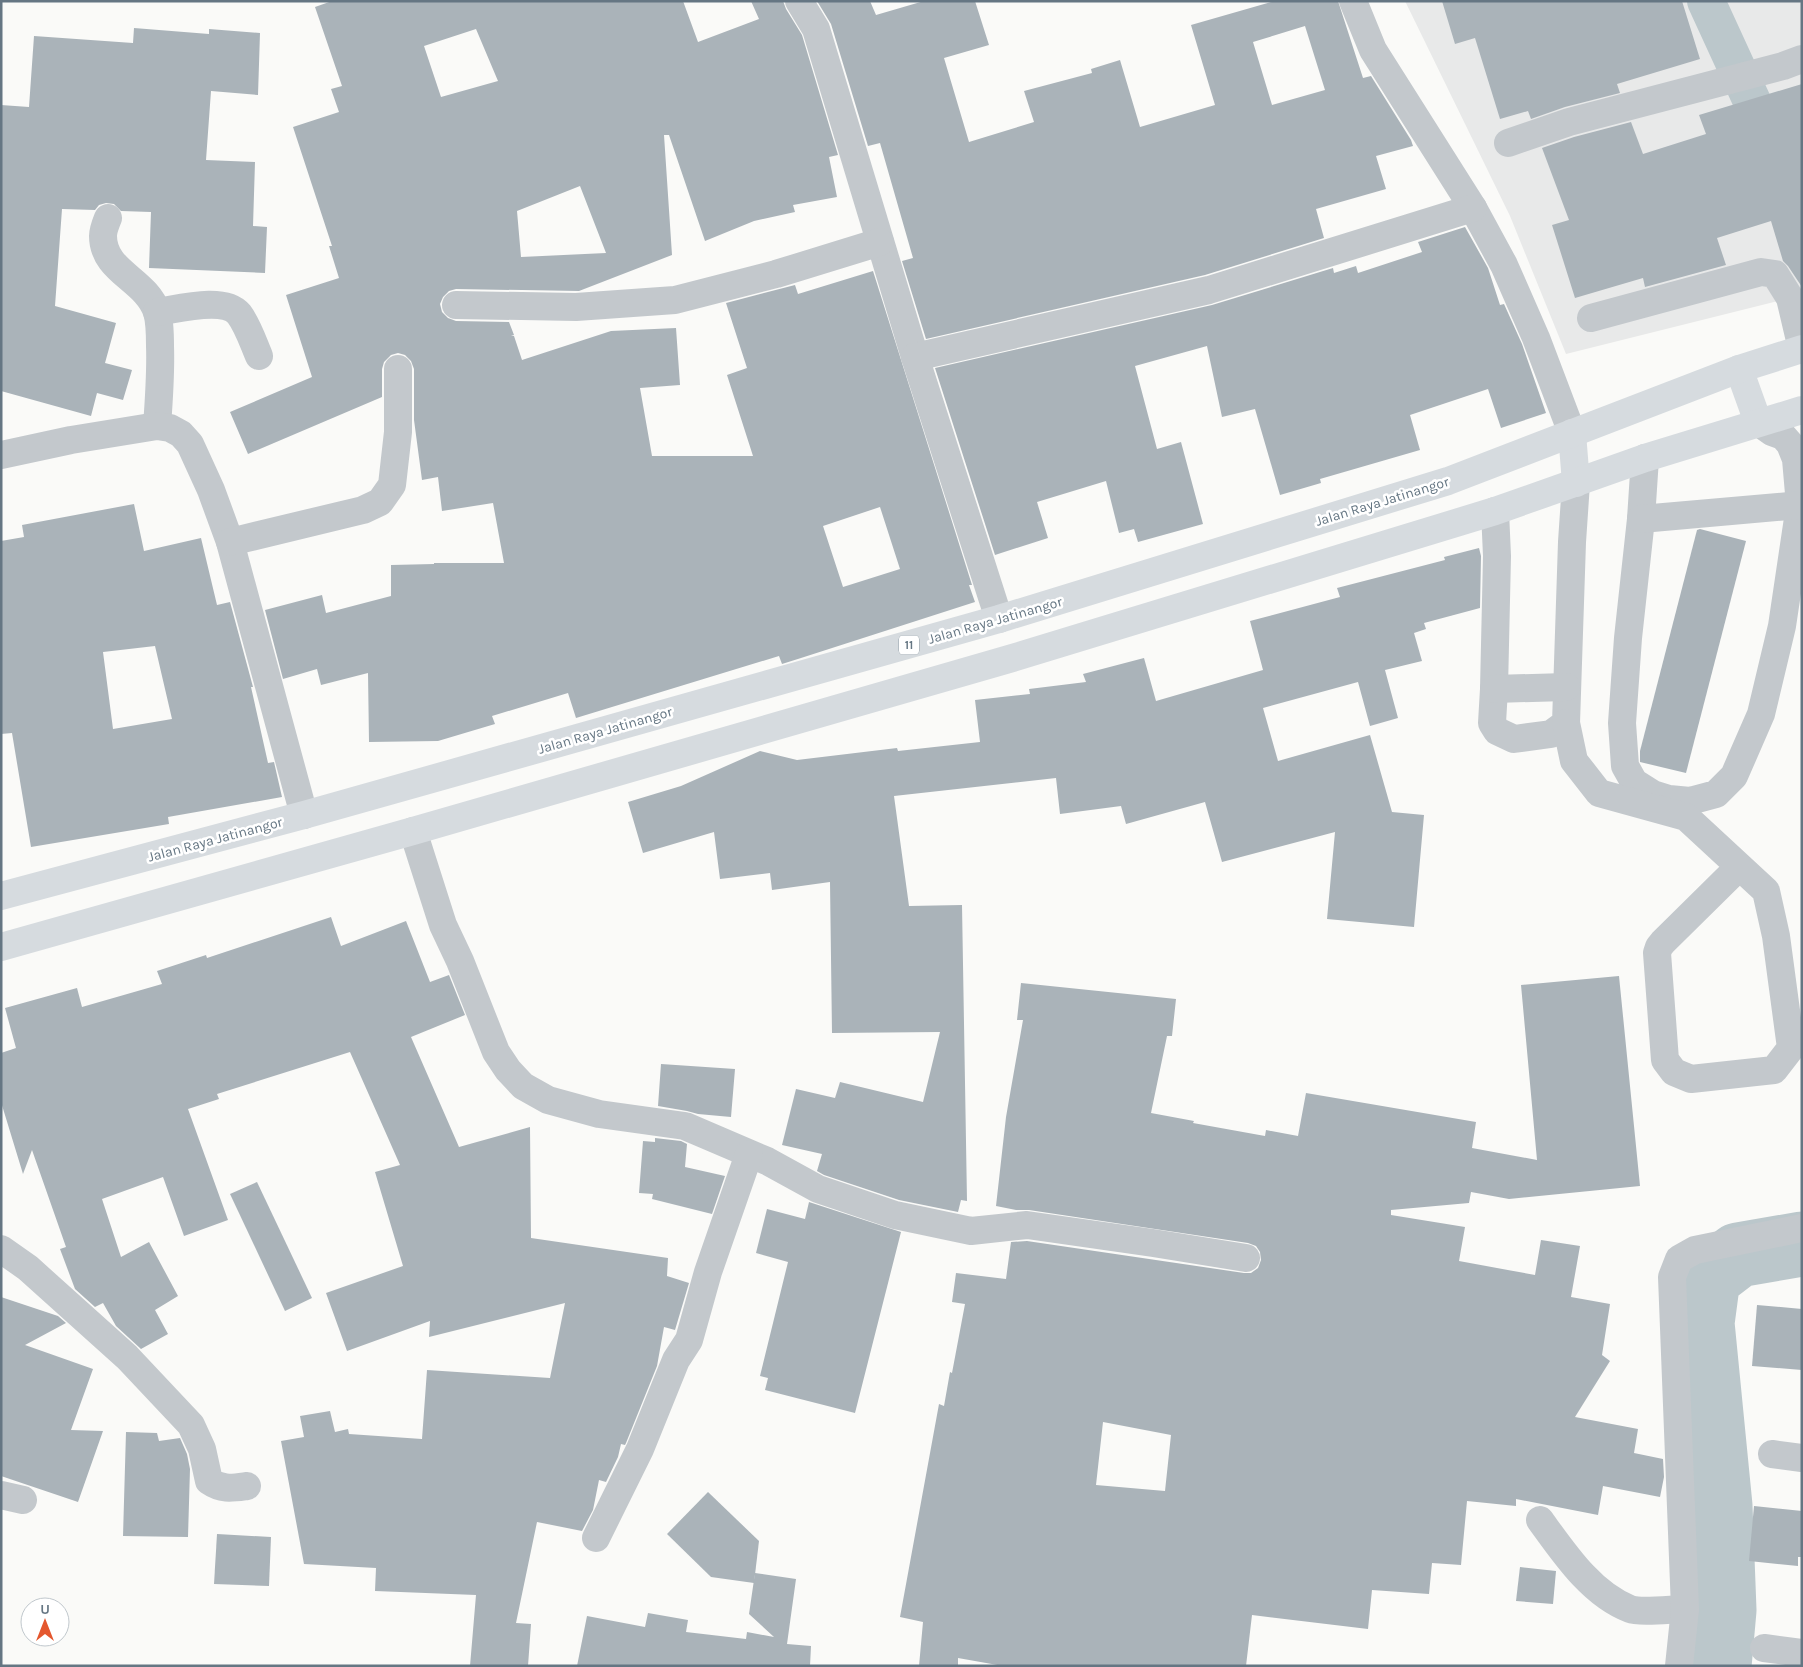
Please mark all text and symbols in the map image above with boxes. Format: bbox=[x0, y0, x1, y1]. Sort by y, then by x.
street label: Jalan Raya Jatinangor bbox=[1313, 473, 1452, 530]
street label: Jalan Raya Jatinangor bbox=[926, 593, 1065, 648]
road number: 11 bbox=[899, 636, 919, 654]
street label: Jalan Raya Jatinangor bbox=[536, 703, 675, 758]
street label: Jalan Raya Jatinangor bbox=[146, 813, 285, 866]
north arrow bbox=[20, 1597, 70, 1647]
text: U bbox=[40, 1601, 50, 1618]

